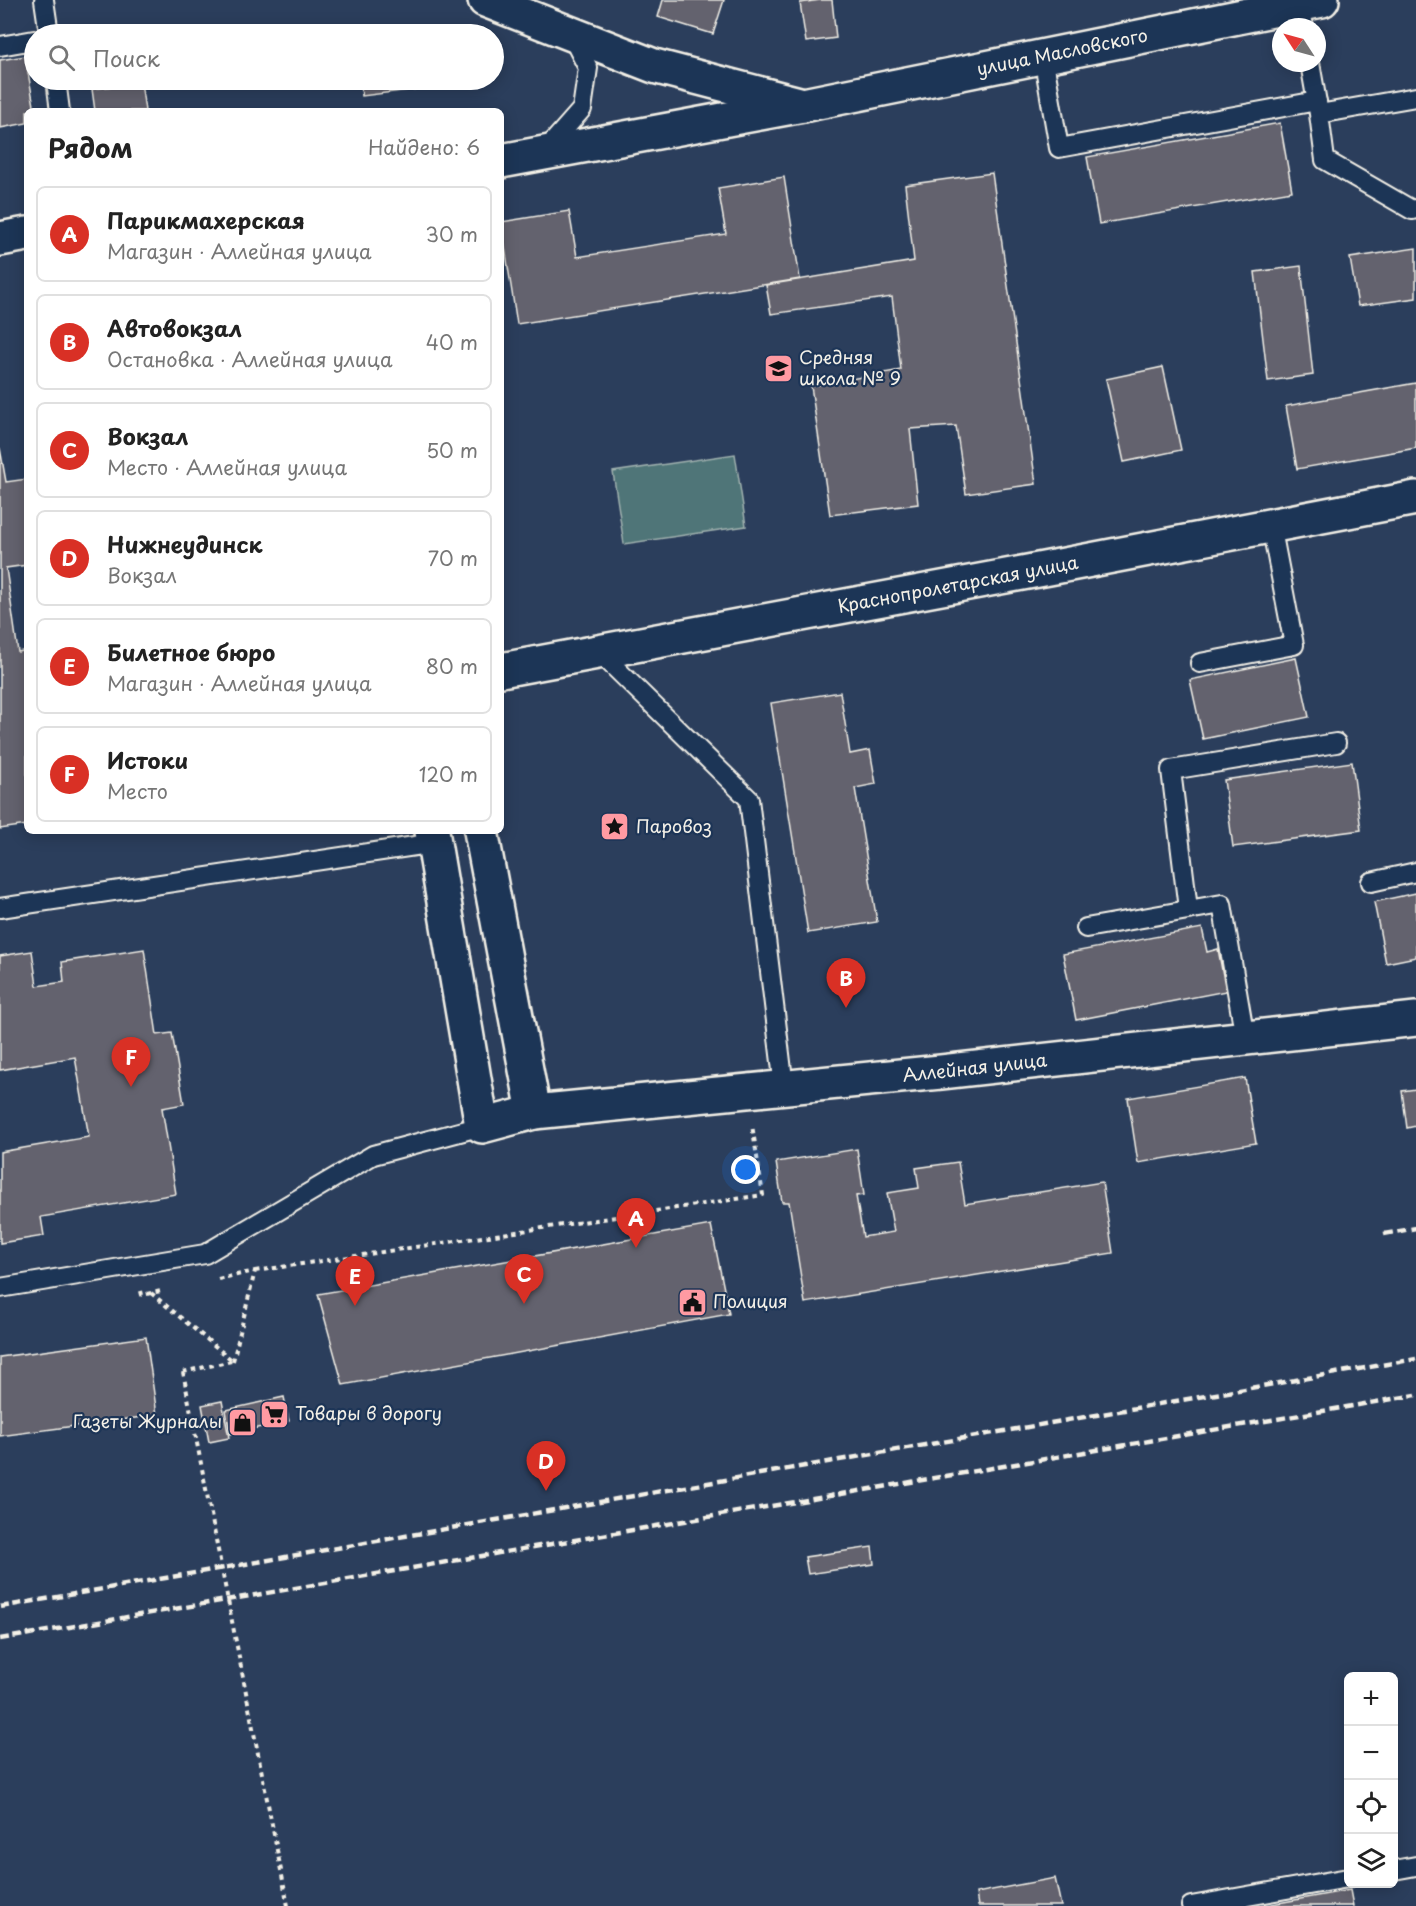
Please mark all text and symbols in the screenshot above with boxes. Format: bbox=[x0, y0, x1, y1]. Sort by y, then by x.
north arrow bbox=[1272, 18, 1326, 72]
street label: улица Масловского bbox=[974, 21, 1150, 82]
search box bbox=[24, 24, 504, 90]
icon: search bbox=[45, 41, 78, 74]
text: Поиск bbox=[93, 41, 160, 74]
text: Рядом bbox=[48, 128, 133, 167]
text: Найдено: 6 bbox=[368, 132, 480, 162]
text: Парикмахерская bbox=[107, 203, 305, 236]
text: A bbox=[62, 219, 77, 249]
text: 30 m bbox=[425, 219, 478, 249]
text: Магазин · Аллейная улица bbox=[107, 236, 372, 266]
text: Автовокзал bbox=[107, 311, 242, 344]
text: B bbox=[63, 327, 76, 357]
text: 40 m bbox=[426, 327, 478, 357]
place label: Средняя школа № 9 bbox=[799, 343, 901, 391]
text: Остановка · Аллейная улица bbox=[107, 344, 393, 374]
school or university icon: Средняя школа № 9 bbox=[762, 352, 794, 384]
text: Вокзал bbox=[107, 419, 188, 452]
text: C bbox=[62, 435, 77, 465]
text: 50 m bbox=[426, 435, 478, 465]
text: Место · Аллейная улица bbox=[107, 452, 347, 482]
text: Нижнеудинск bbox=[107, 527, 263, 560]
text: D bbox=[62, 543, 77, 573]
text: 70 m bbox=[428, 543, 478, 573]
street label: Краснопролетарская улица bbox=[836, 548, 1081, 619]
text: Вокзал bbox=[107, 560, 177, 590]
text: Билетное бюро bbox=[107, 635, 275, 668]
text: E bbox=[63, 651, 76, 681]
text: 80 m bbox=[426, 651, 478, 681]
text: Магазин · Аллейная улица bbox=[107, 668, 372, 698]
text: Истоки bbox=[107, 743, 188, 776]
text: F bbox=[64, 759, 75, 789]
text: 120 m bbox=[419, 759, 478, 789]
text: Место bbox=[107, 776, 168, 806]
place icon: Паровоз bbox=[599, 811, 631, 843]
place label: Паровоз bbox=[636, 812, 712, 839]
pin: B bbox=[826, 958, 866, 1008]
pin: F bbox=[112, 1038, 150, 1087]
street label: Аллейная улица bbox=[901, 1045, 1049, 1088]
your location bbox=[731, 1155, 760, 1184]
pin: A bbox=[616, 1198, 656, 1248]
pin: C bbox=[504, 1254, 544, 1304]
pin: E bbox=[336, 1256, 374, 1306]
public building icon: Полиция bbox=[676, 1286, 708, 1318]
place label: Полиция bbox=[713, 1287, 788, 1314]
supermarket icon: Товары в дорогу bbox=[258, 1398, 290, 1430]
place label: Товары в дорогу bbox=[295, 1399, 442, 1426]
shop icon: Газеты Журналы bbox=[227, 1406, 259, 1438]
place label: Газеты Журналы bbox=[73, 1407, 222, 1434]
pin: D bbox=[526, 1442, 566, 1491]
map controls bbox=[1344, 1672, 1398, 1888]
button: + bbox=[1344, 1672, 1398, 1726]
button: − bbox=[1344, 1726, 1398, 1780]
button: locate bbox=[1344, 1780, 1398, 1834]
button: layers bbox=[1344, 1834, 1398, 1888]

